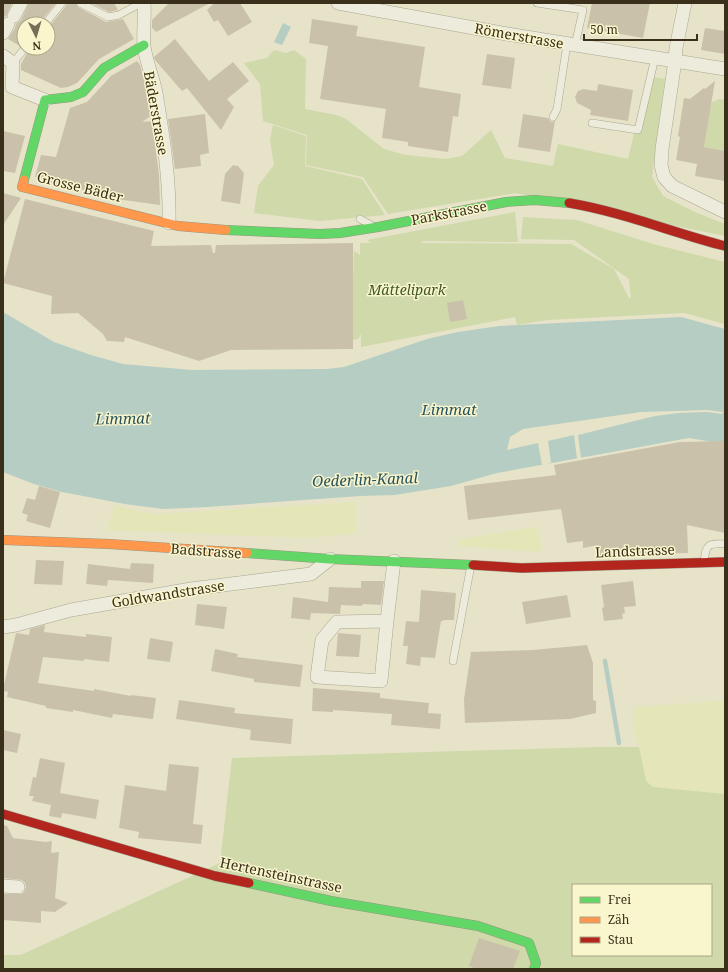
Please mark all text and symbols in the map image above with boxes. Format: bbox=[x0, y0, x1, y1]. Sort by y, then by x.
north arrow bbox=[16, 16, 56, 56]
scale bar bbox=[584, 16, 697, 42]
street label: Römerstrasse bbox=[473, 18, 565, 53]
text: 50 m bbox=[590, 21, 618, 38]
text: N bbox=[32, 39, 42, 54]
street label: Bäderstrasse bbox=[140, 69, 173, 157]
street label: Grosse Bäder bbox=[35, 167, 126, 206]
street label: Parkstrasse bbox=[409, 196, 488, 229]
park label: Mättelipark bbox=[367, 280, 447, 299]
water label: Limmat bbox=[421, 399, 477, 419]
water label: Limmat bbox=[94, 408, 151, 428]
water label: Oederlin-Kanal bbox=[312, 467, 419, 491]
street label: Badstrasse bbox=[170, 539, 242, 562]
street label: Landstrasse bbox=[595, 540, 675, 561]
street label: Goldwandstrasse bbox=[110, 575, 226, 612]
street label: Hertensteinstrasse bbox=[218, 852, 344, 897]
legend bbox=[572, 884, 712, 956]
text: Frei bbox=[608, 891, 631, 908]
text: Zäh bbox=[608, 911, 630, 928]
text: Stau bbox=[608, 931, 634, 948]

